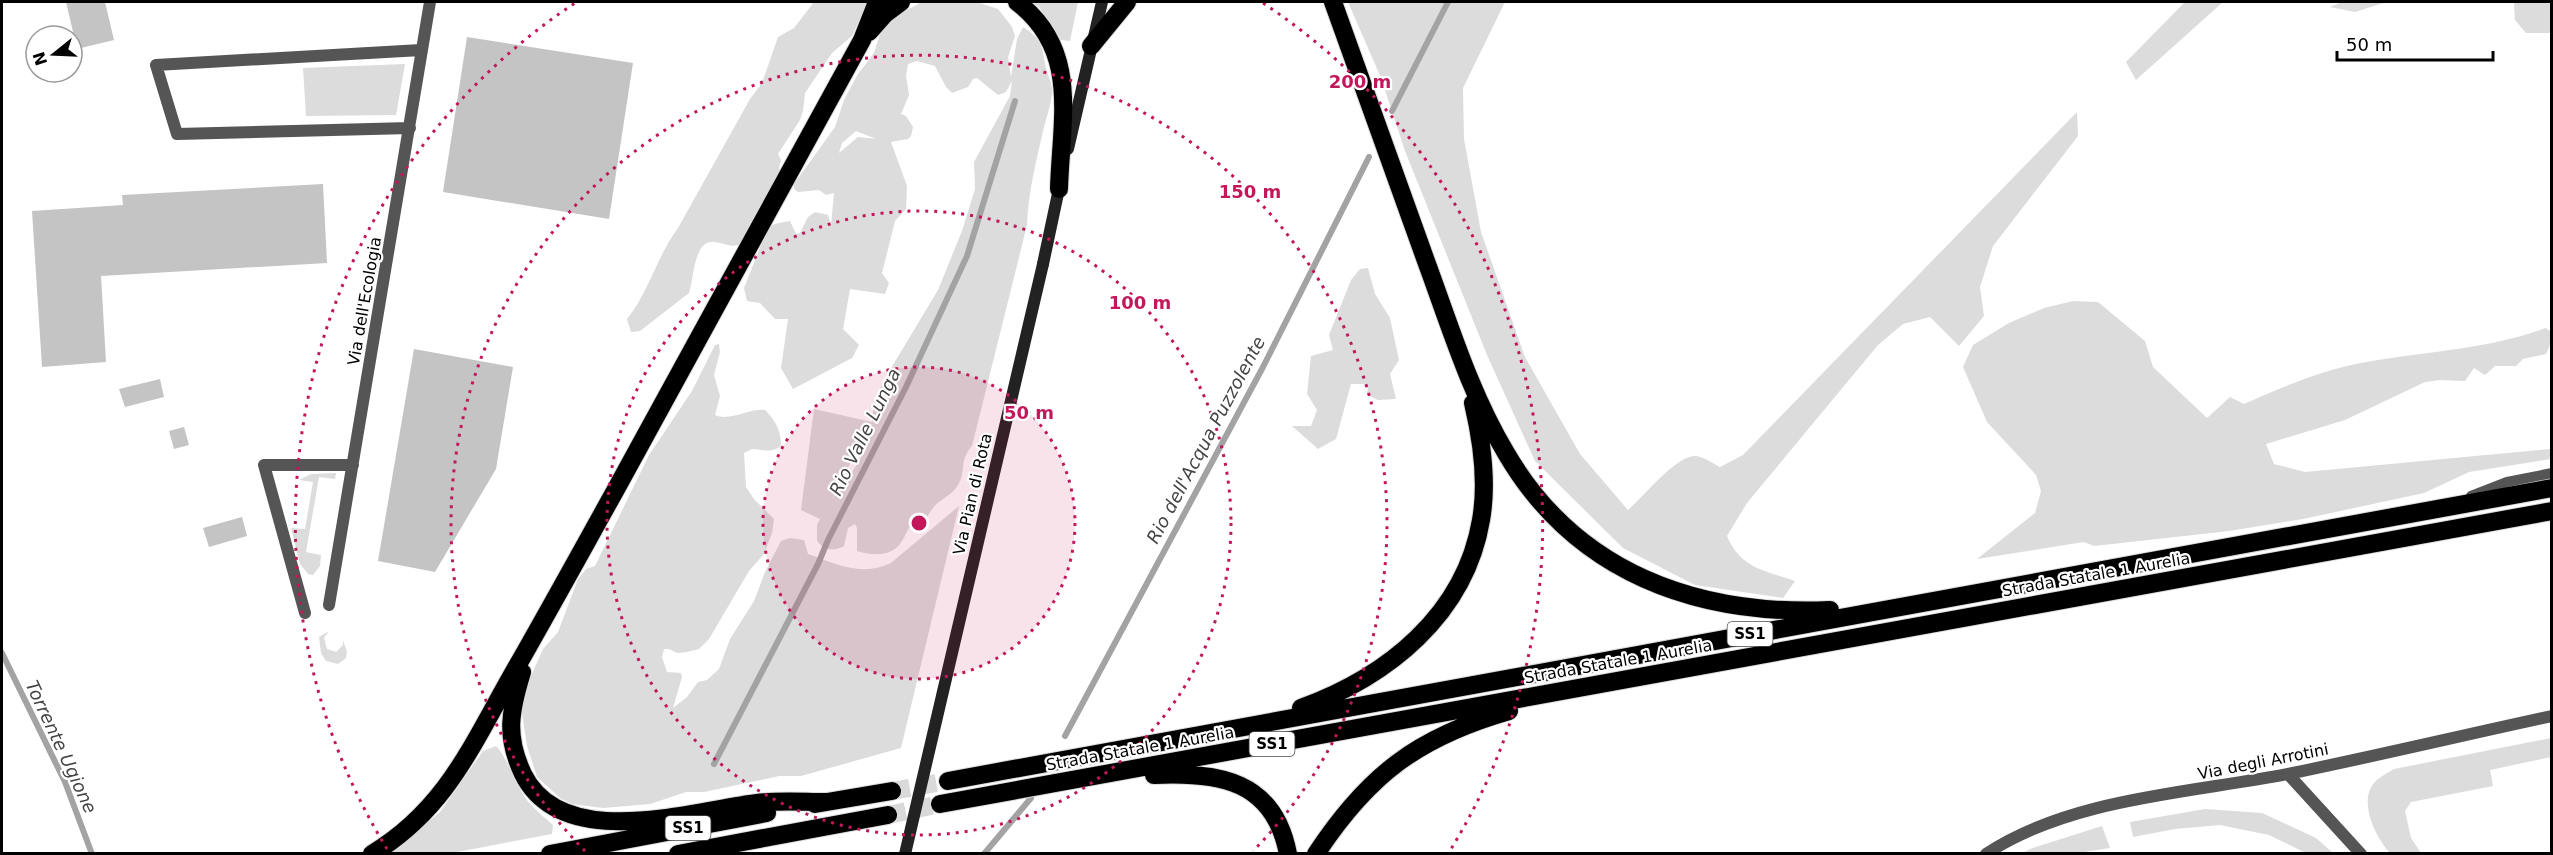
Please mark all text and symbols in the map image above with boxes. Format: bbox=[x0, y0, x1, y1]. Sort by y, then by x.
north arrow bbox=[24, 24, 84, 84]
scale bar bbox=[2337, 24, 2493, 62]
text: 50 m bbox=[2346, 34, 2392, 55]
text: N bbox=[29, 49, 51, 68]
text: 200 m bbox=[1329, 71, 1391, 92]
text: 150 m bbox=[1219, 181, 1281, 202]
street label: Via dell'Ecologia bbox=[344, 235, 385, 367]
text: 100 m bbox=[1109, 292, 1171, 313]
water label: Rio dell'Acqua Puzzolente bbox=[1142, 333, 1269, 547]
water label: Rio Valle Lunga bbox=[825, 365, 904, 499]
text: 50 m bbox=[1004, 402, 1054, 423]
street label: Via Pian di Rota bbox=[949, 431, 996, 557]
centre of rings bbox=[909, 513, 929, 533]
street label: Strada Statale 1 Aurelia bbox=[2001, 549, 2192, 600]
road number: SS1 bbox=[1728, 622, 1772, 646]
street label: Strada Statale 1 Aurelia bbox=[1523, 636, 1714, 687]
water label: Torrente Ugione bbox=[22, 677, 101, 816]
street label: Strada Statale 1 Aurelia bbox=[1045, 723, 1236, 774]
road number: SS1 bbox=[1250, 732, 1294, 756]
street label: Via degli Arrotini bbox=[2196, 740, 2330, 783]
road number: SS1 bbox=[666, 816, 710, 840]

